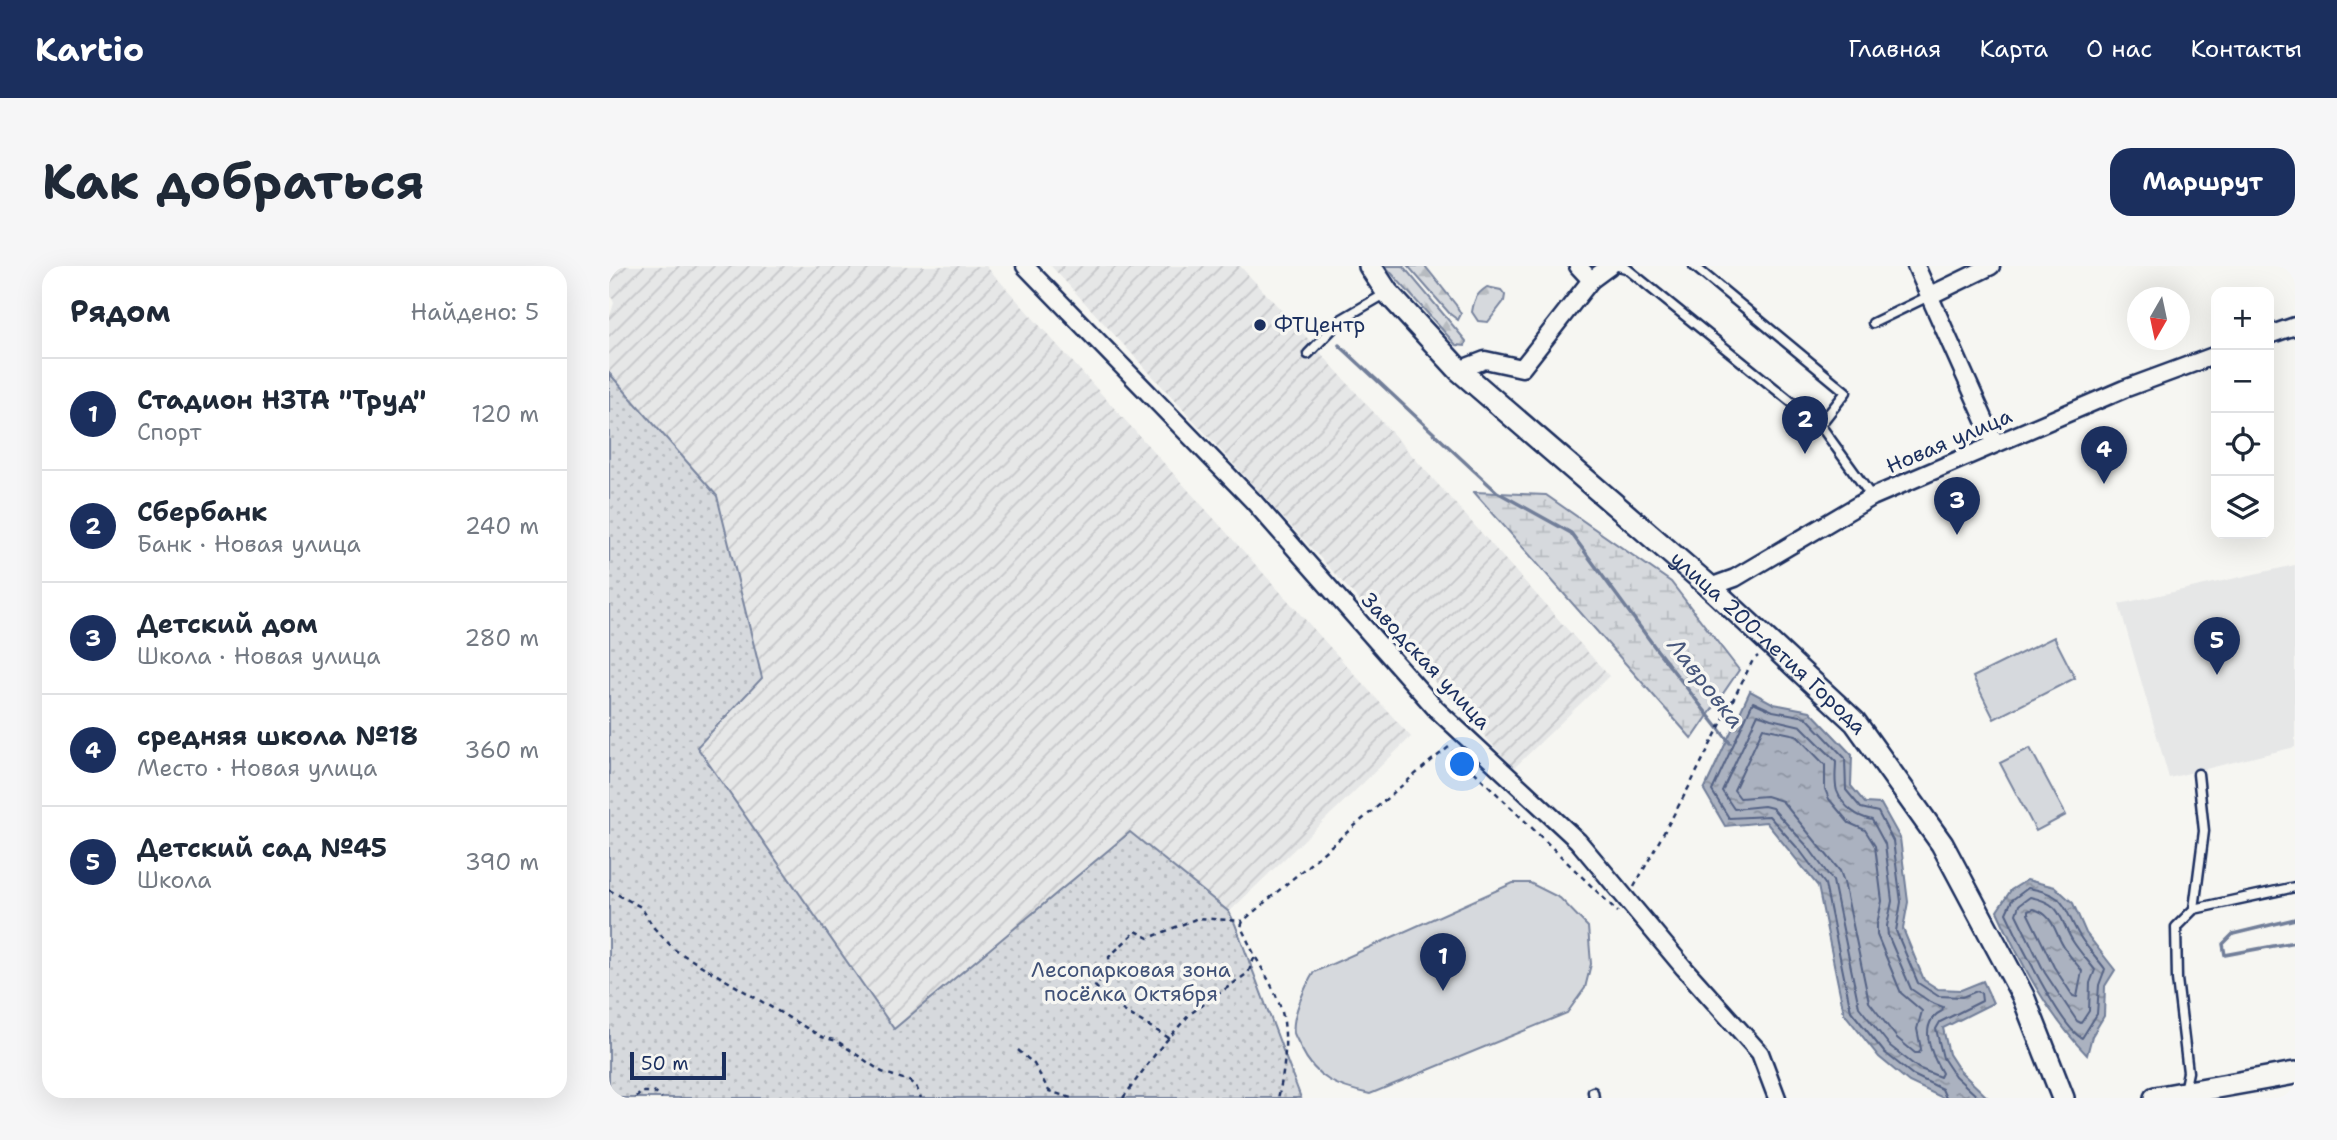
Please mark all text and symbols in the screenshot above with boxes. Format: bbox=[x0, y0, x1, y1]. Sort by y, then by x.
text: Kartio bbox=[35, 27, 144, 72]
text: Главная bbox=[1848, 33, 1941, 65]
text: Карта bbox=[1979, 33, 2048, 65]
text: О нас bbox=[2086, 33, 2152, 65]
text: Контакты bbox=[2190, 33, 2302, 65]
button: Маршрут bbox=[2110, 148, 2295, 216]
text: Как добраться bbox=[42, 149, 424, 215]
north arrow bbox=[2127, 287, 2190, 350]
map controls bbox=[2211, 287, 2274, 539]
button: + bbox=[2211, 287, 2274, 350]
text: Рядом bbox=[70, 291, 170, 332]
text: Найдено: 5 bbox=[411, 297, 539, 327]
place label: ФТЦентр bbox=[1274, 311, 1365, 339]
marker: ФТЦентр bbox=[1252, 317, 1268, 333]
button: − bbox=[2211, 350, 2274, 413]
text: Стадион НЗТА "Труд" bbox=[137, 382, 426, 417]
pin: 2 bbox=[1782, 396, 1828, 454]
text: 1 bbox=[88, 399, 98, 429]
text: 120 m bbox=[471, 399, 539, 429]
street label: Новая улица bbox=[1882, 402, 2016, 480]
button: locate bbox=[2211, 413, 2274, 476]
text: Спорт bbox=[137, 417, 202, 447]
pin: 4 bbox=[2081, 426, 2127, 484]
button: layers bbox=[2211, 476, 2274, 539]
pin: 3 bbox=[1934, 477, 1980, 535]
text: Сбербанк bbox=[137, 494, 267, 529]
text: 2 bbox=[85, 511, 101, 541]
text: 240 m bbox=[465, 511, 539, 541]
text: Банк · Новая улица bbox=[137, 529, 361, 559]
street label: улица 200-летия Города bbox=[1664, 545, 1873, 740]
street label: Заводская улица bbox=[1355, 586, 1497, 736]
text: Детский дом bbox=[137, 606, 318, 641]
pin: 5 bbox=[2194, 617, 2240, 675]
text: 3 bbox=[85, 623, 101, 653]
text: 280 m bbox=[464, 623, 539, 653]
water label: Лавровка bbox=[1660, 631, 1751, 735]
text: Школа · Новая улица bbox=[137, 641, 381, 671]
text: средняя школа №18 bbox=[137, 718, 418, 753]
text: 4 bbox=[85, 735, 101, 765]
text: 360 m bbox=[464, 735, 539, 765]
your location bbox=[1445, 747, 1479, 781]
text: Место · Новая улица bbox=[137, 753, 377, 783]
text: Детский сад №45 bbox=[137, 830, 387, 865]
text: 5 bbox=[86, 847, 100, 877]
text: 390 m bbox=[465, 847, 539, 877]
text: Школа bbox=[137, 865, 212, 895]
pin: 1 bbox=[1420, 933, 1466, 991]
park label: Лесопарковая зона посёлка Октября bbox=[1031, 956, 1231, 1008]
scale bar bbox=[630, 1049, 726, 1081]
text: 50 m bbox=[641, 1051, 689, 1076]

